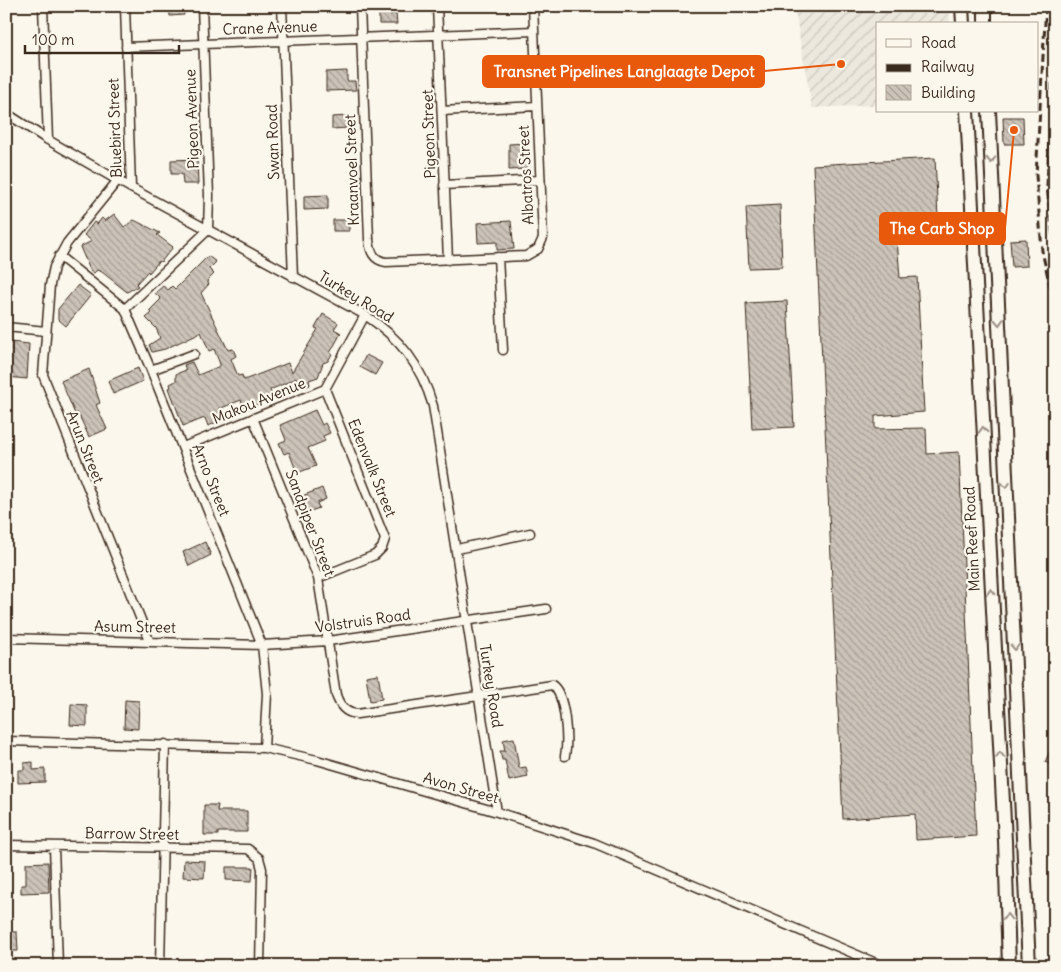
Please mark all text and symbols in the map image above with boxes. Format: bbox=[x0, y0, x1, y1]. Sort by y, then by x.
street label: Crane Avenue bbox=[222, 16, 318, 39]
scale bar bbox=[25, 22, 179, 54]
legend bbox=[876, 22, 1038, 112]
text: 100 m bbox=[32, 30, 74, 49]
text: Road bbox=[921, 33, 956, 52]
callout: Transnet Pipelines Langlaagte Depot bbox=[483, 56, 764, 87]
text: Railway bbox=[921, 57, 975, 76]
text: Transnet Pipelines Langlaagte Depot bbox=[493, 61, 755, 82]
street label: Pigeon Avenue bbox=[180, 69, 203, 169]
street label: Bluebird Street bbox=[103, 78, 126, 178]
text: Building bbox=[921, 83, 976, 102]
street label: Pigeon Street bbox=[417, 89, 440, 179]
street label: Swan Road bbox=[262, 104, 283, 180]
street label: Kraanvoel Street bbox=[340, 114, 363, 226]
street label: Albatros Street bbox=[513, 125, 538, 225]
one-way arrow bbox=[986, 156, 997, 164]
callout: The Carb Shop bbox=[880, 213, 1005, 244]
text: The Carb Shop bbox=[890, 218, 994, 239]
street label: Turkey Road bbox=[315, 267, 398, 327]
one-way arrow bbox=[993, 319, 1004, 327]
street label: Makou Avenue bbox=[209, 373, 308, 428]
street label: Arun Street bbox=[62, 408, 109, 486]
street label: Edenvalk Street bbox=[344, 416, 401, 520]
one-way arrow bbox=[977, 426, 988, 434]
street label: Arno Street bbox=[188, 441, 235, 519]
street label: Sandpiper Street bbox=[281, 467, 340, 579]
one-way arrow bbox=[1000, 481, 1011, 489]
street label: Main Reef Road bbox=[959, 486, 984, 592]
one-way arrow bbox=[986, 588, 997, 596]
street label: Volstruis Road bbox=[314, 604, 412, 637]
street label: Asum Street bbox=[94, 616, 176, 637]
street label: Turkey Road bbox=[475, 643, 508, 729]
one-way arrow bbox=[1009, 643, 1020, 651]
one-way arrow bbox=[995, 750, 1006, 758]
street label: Avon Street bbox=[421, 768, 501, 807]
street label: Barrow Street bbox=[85, 823, 179, 844]
one-way arrow bbox=[1002, 913, 1013, 921]

